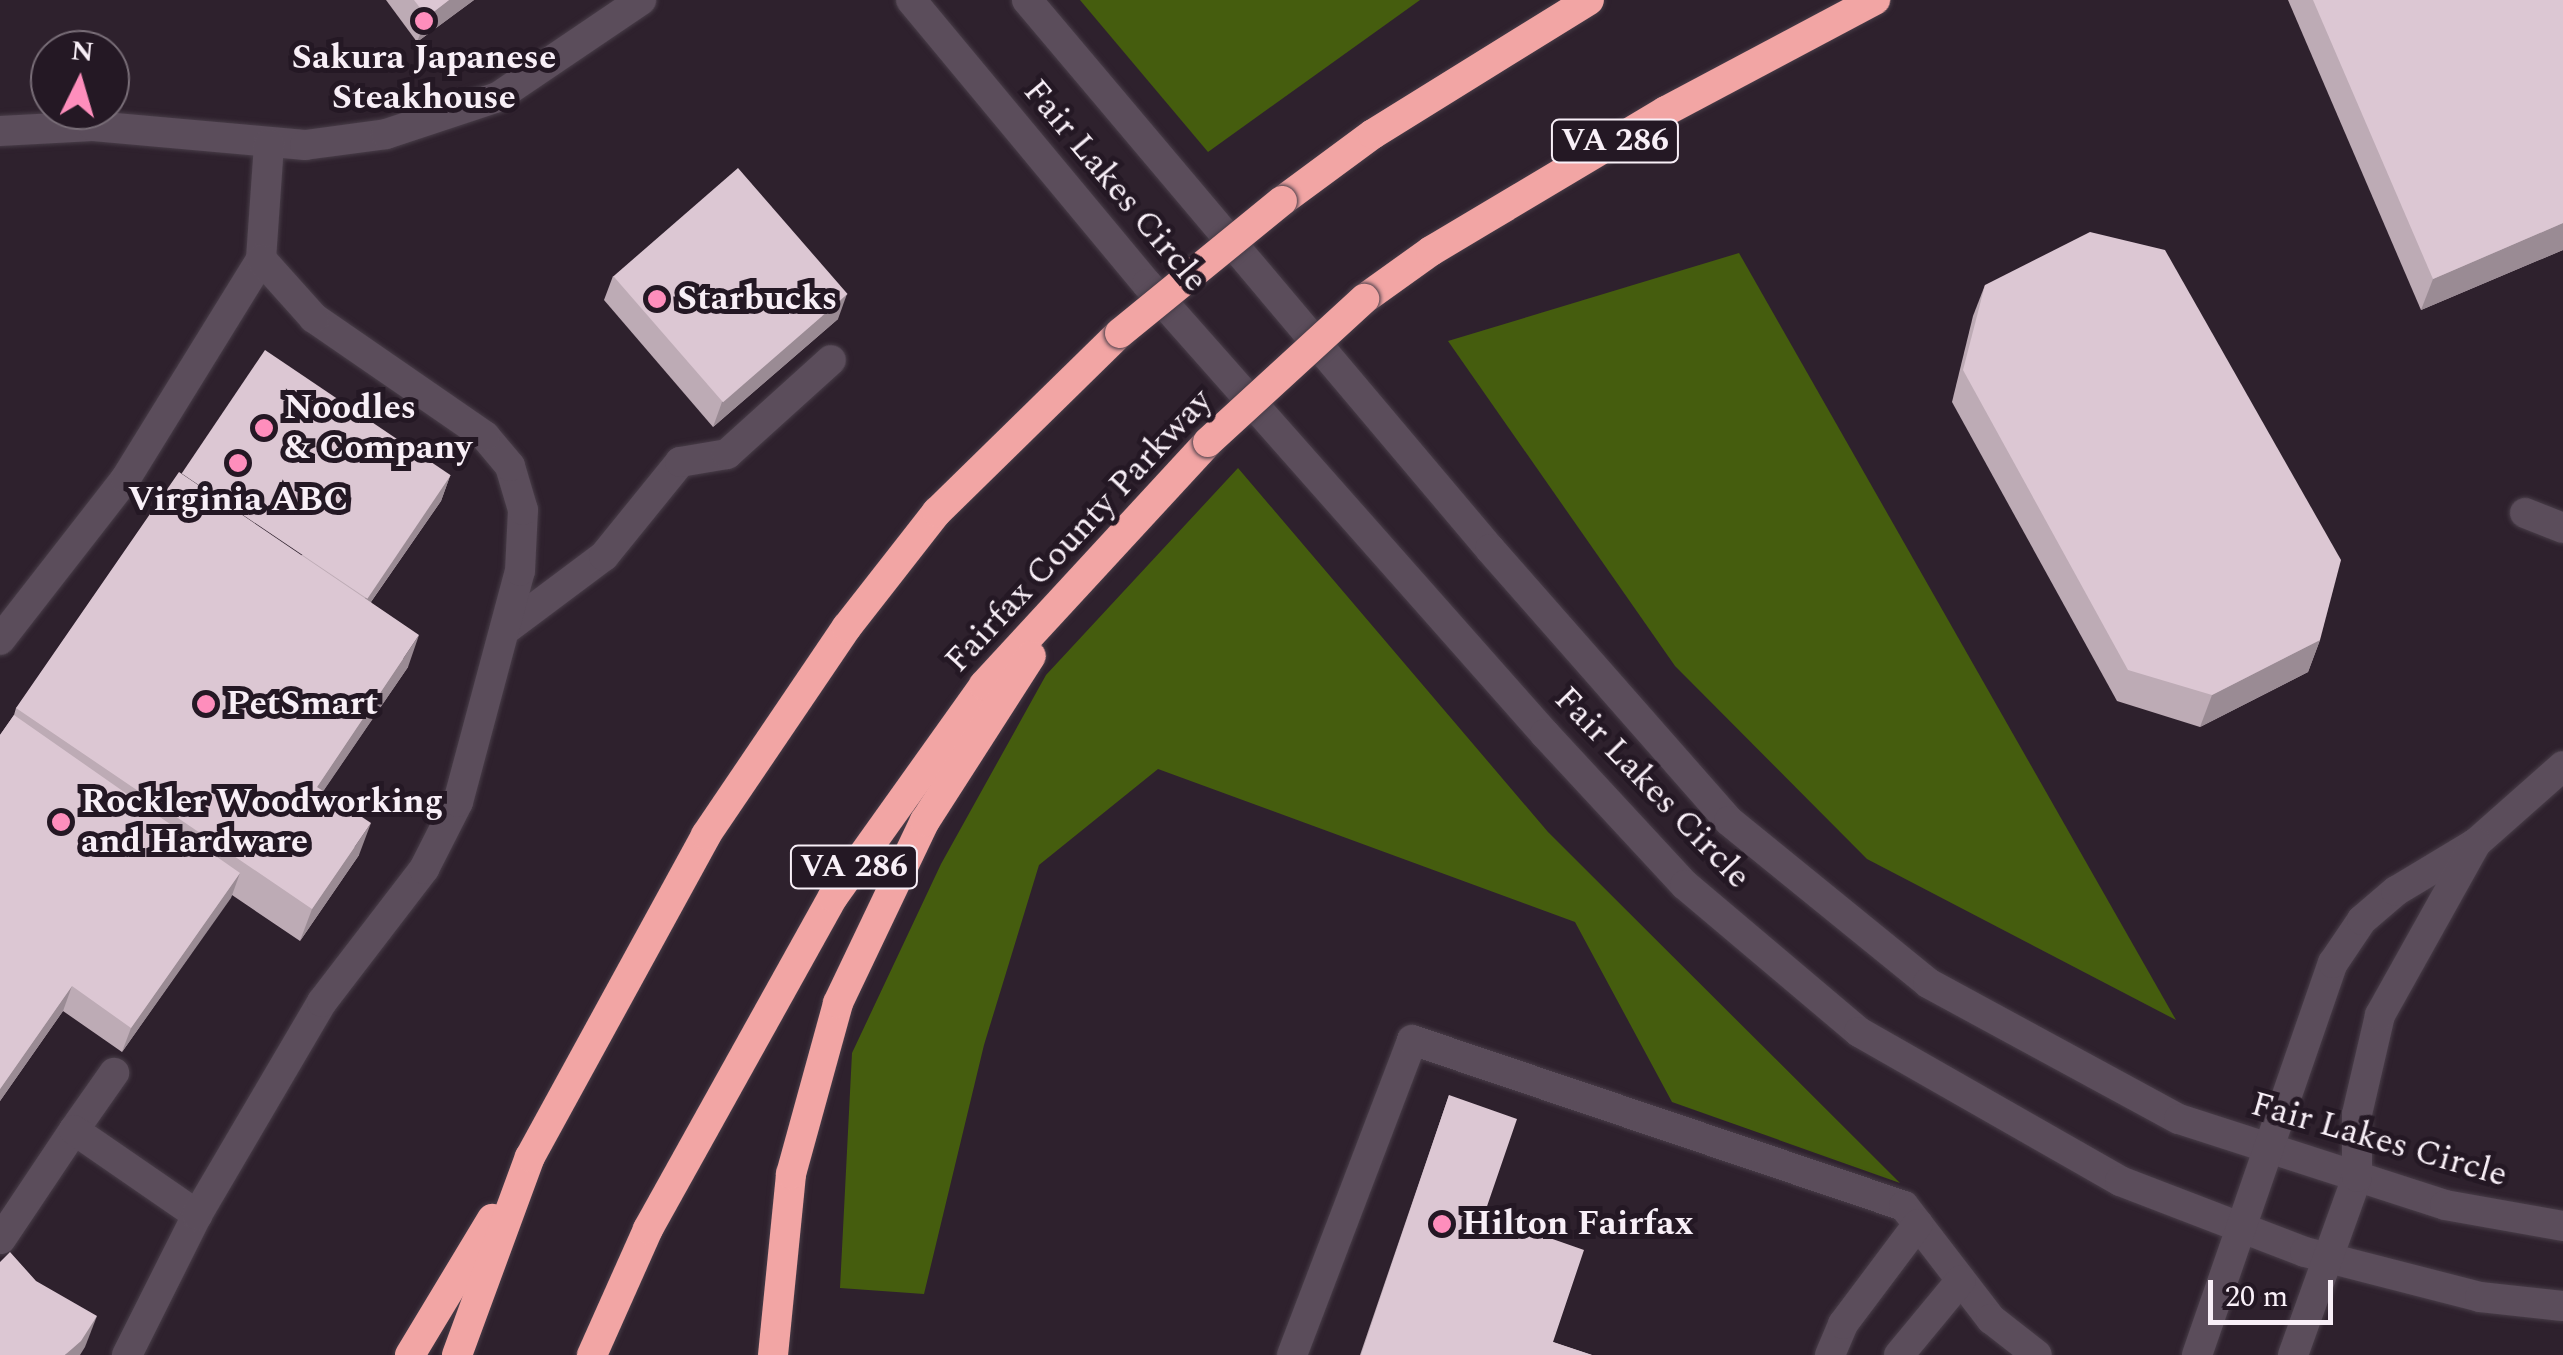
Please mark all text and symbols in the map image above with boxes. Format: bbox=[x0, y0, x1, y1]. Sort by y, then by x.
marker: Sakura Japanese Steakhouse bbox=[413, 10, 435, 32]
text: N bbox=[69, 29, 96, 74]
north arrow bbox=[30, 30, 130, 130]
place label: Sakura Japanese Steakhouse bbox=[292, 37, 556, 119]
street label: Fair Lakes Circle bbox=[1014, 71, 1216, 301]
road number: VA 286 bbox=[1550, 114, 1680, 168]
place label: Starbucks bbox=[677, 278, 837, 320]
marker: Starbucks bbox=[646, 288, 668, 310]
street label: Fairfax County Parkway bbox=[937, 380, 1221, 682]
place label: Noodles & Company bbox=[284, 387, 472, 469]
marker: Noodles & Company bbox=[253, 417, 275, 439]
marker: Virginia ABC bbox=[227, 452, 249, 474]
place label: Virginia ABC bbox=[128, 479, 348, 521]
street label: Fair Lakes Circle bbox=[1545, 678, 1759, 898]
place label: PetSmart bbox=[226, 683, 378, 725]
marker: PetSmart bbox=[195, 693, 217, 715]
place label: Rockler Woodworking and Hardware bbox=[81, 781, 443, 863]
marker: Rockler Woodworking and Hardware bbox=[50, 811, 72, 833]
road number: VA 286 bbox=[789, 840, 919, 894]
street label: Fair Lakes Circle bbox=[2246, 1083, 2512, 1197]
place label: Hilton Fairfax bbox=[1462, 1203, 1694, 1245]
marker: Hilton Fairfax bbox=[1431, 1213, 1453, 1235]
scale bar bbox=[2213, 1260, 2338, 1322]
text: 20 m bbox=[2225, 1274, 2288, 1320]

